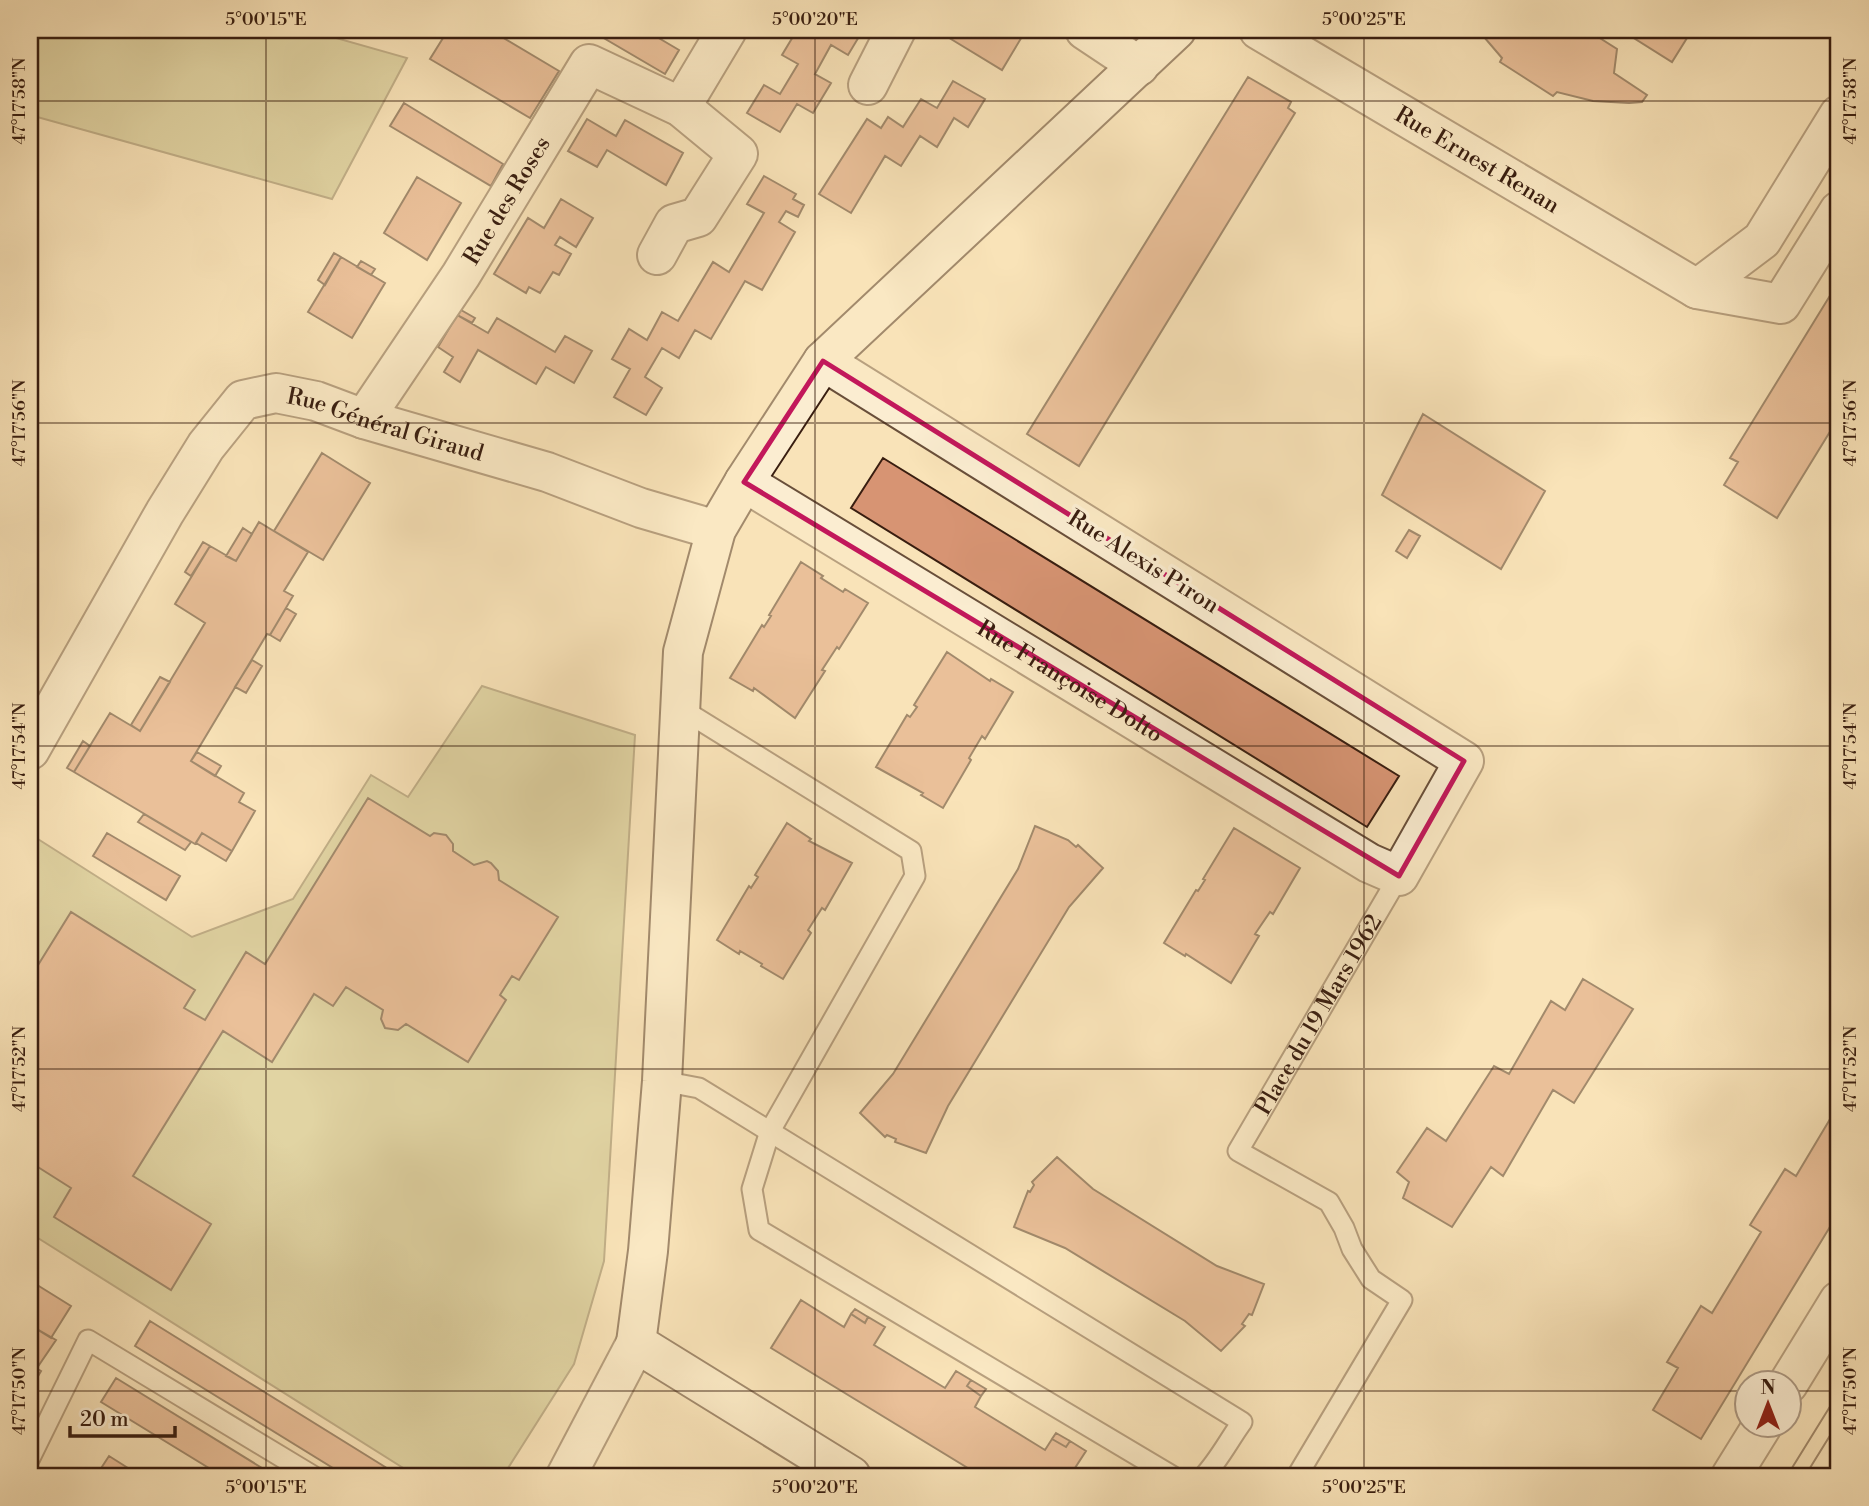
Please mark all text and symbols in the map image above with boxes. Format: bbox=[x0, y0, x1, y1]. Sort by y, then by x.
text: 5°00'15"E bbox=[225, 8, 307, 31]
text: 5°00'20"E bbox=[772, 8, 858, 31]
text: 5°00'25"E bbox=[1322, 8, 1406, 31]
text: 47°17'58"N bbox=[8, 57, 31, 144]
text: 47°17'58"N bbox=[1839, 57, 1862, 144]
street label: Rue Ernest Renan bbox=[1390, 101, 1565, 220]
street label: Rue des Roses bbox=[458, 131, 557, 270]
text: 47°17'56"N bbox=[8, 379, 31, 466]
text: 47°17'56"N bbox=[1839, 379, 1862, 466]
street label: Rue Général Giraud bbox=[284, 383, 487, 468]
street label: Rue Alexis Piron bbox=[1063, 504, 1225, 620]
street label: Rue Françoise Dolto bbox=[972, 614, 1168, 749]
text: 47°17'54"N bbox=[8, 702, 31, 790]
text: 47°17'54"N bbox=[1839, 702, 1862, 790]
street label: Place du 19 Mars 1962 bbox=[1249, 910, 1388, 1120]
text: 47°17'52"N bbox=[8, 1025, 31, 1112]
text: 47°17'52"N bbox=[1839, 1025, 1862, 1112]
text: 47°17'50"N bbox=[8, 1346, 31, 1435]
text: 47°17'50"N bbox=[1839, 1346, 1862, 1435]
north arrow bbox=[1732, 1370, 1802, 1440]
text: N bbox=[1760, 1376, 1776, 1400]
scale bar bbox=[70, 1394, 175, 1438]
text: 20 m bbox=[80, 1407, 129, 1433]
text: 5°00'15"E bbox=[225, 1476, 307, 1499]
text: 5°00'20"E bbox=[772, 1476, 858, 1499]
text: 5°00'25"E bbox=[1322, 1476, 1406, 1499]

